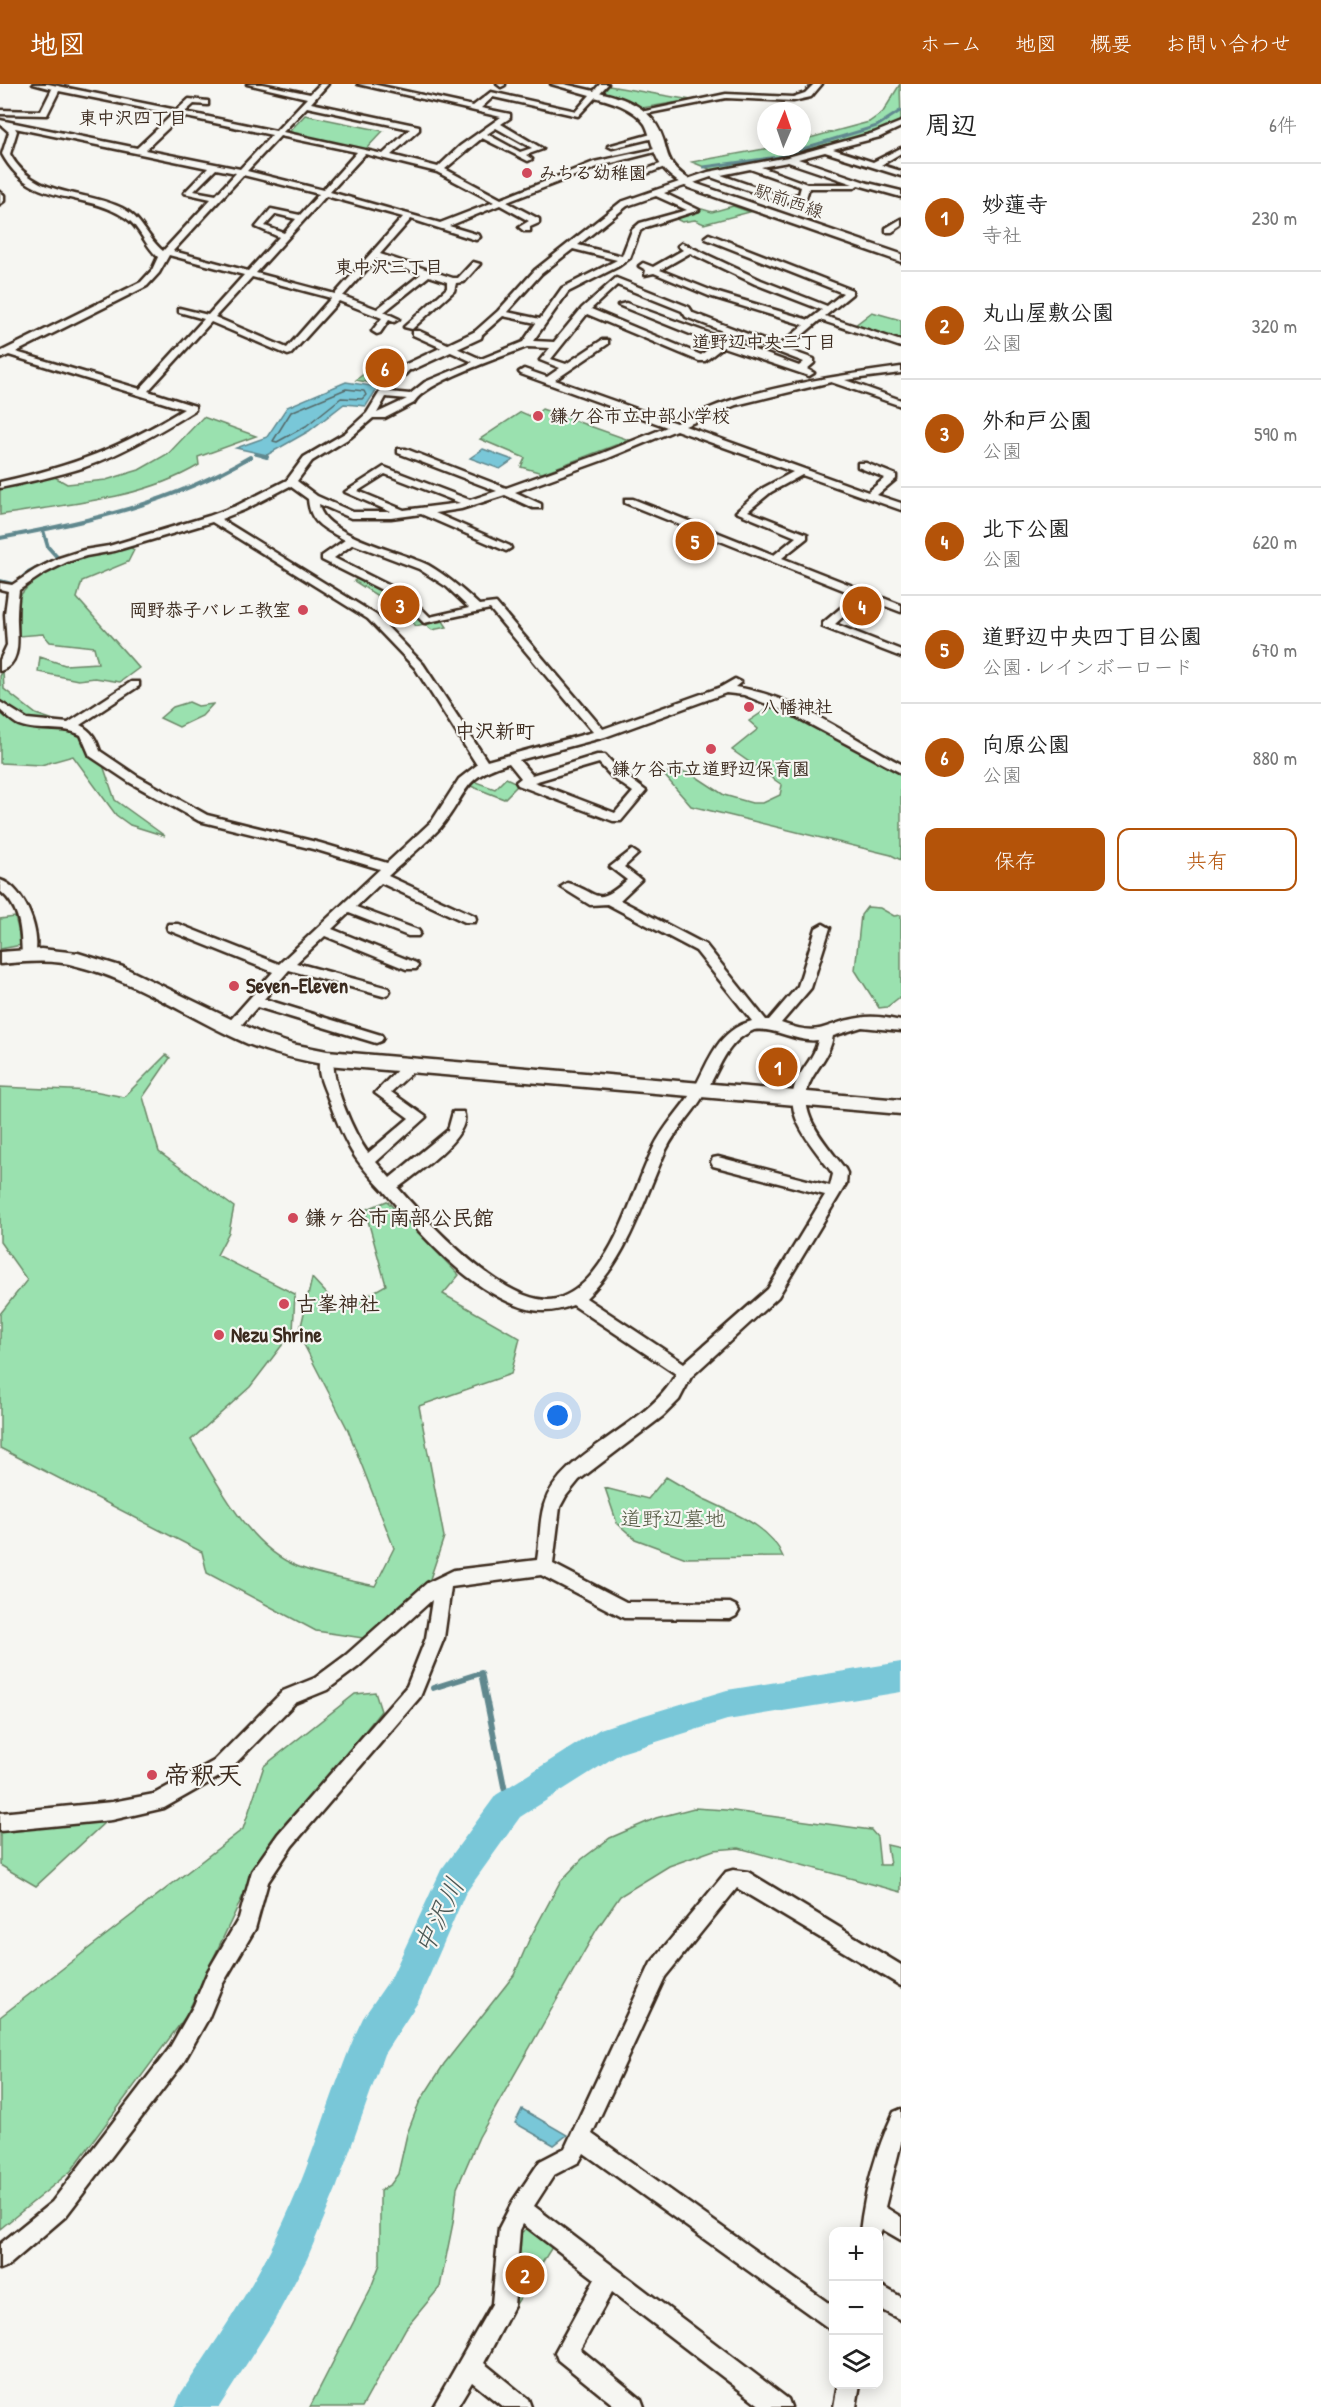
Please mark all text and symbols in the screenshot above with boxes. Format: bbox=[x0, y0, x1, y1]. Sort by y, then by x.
text: 地図 bbox=[30, 25, 86, 63]
text: ホーム bbox=[920, 29, 982, 58]
text: 地図 bbox=[1015, 29, 1057, 58]
text: 概要 bbox=[1090, 29, 1132, 58]
text: お問い合わせ bbox=[1165, 29, 1291, 58]
north arrow bbox=[757, 102, 811, 156]
district label: 東中沢四丁目 bbox=[79, 105, 187, 130]
text: 周辺 bbox=[925, 107, 977, 142]
text: 6件 bbox=[1269, 111, 1297, 138]
place label: みちる幼稚園 bbox=[539, 160, 647, 185]
marker: みちる幼稚園 bbox=[520, 166, 534, 180]
street label: 駅前西線 bbox=[751, 177, 827, 224]
text: 妙蓮寺 bbox=[982, 189, 1048, 219]
text: 1 bbox=[941, 204, 948, 231]
text: 230 m bbox=[1252, 204, 1297, 231]
text: 寺社 bbox=[982, 221, 1022, 248]
district label: 東中沢三丁目 bbox=[335, 254, 443, 279]
text: 丸山屋敷公園 bbox=[982, 297, 1114, 327]
text: 2 bbox=[940, 312, 949, 339]
text: 320 m bbox=[1252, 312, 1297, 339]
district label: 道野辺中央三丁目 bbox=[692, 329, 836, 354]
text: 公園 bbox=[982, 329, 1022, 356]
pin: 6 bbox=[366, 346, 404, 390]
place label: 鎌ケ谷市立中部小学校 bbox=[550, 403, 730, 428]
text: 外和戸公園 bbox=[982, 405, 1092, 435]
marker: 鎌ケ谷市立中部小学校 bbox=[531, 409, 545, 423]
text: 3 bbox=[940, 420, 949, 447]
text: 590 m bbox=[1254, 420, 1297, 447]
text: 公園 bbox=[982, 437, 1022, 464]
text: 北下公園 bbox=[982, 513, 1070, 543]
pin: 5 bbox=[676, 518, 714, 564]
text: 4 bbox=[941, 528, 948, 555]
text: 620 m bbox=[1253, 528, 1297, 555]
text: 公園 bbox=[982, 545, 1022, 572]
pin: 3 bbox=[380, 582, 420, 628]
pin: 4 bbox=[842, 584, 882, 628]
place label: 岡野恭子バレエ教室 bbox=[129, 597, 291, 622]
marker: 岡野恭子バレエ教室 bbox=[296, 603, 310, 617]
text: 道野辺中央四丁目公園 bbox=[982, 621, 1202, 651]
text: 5 bbox=[940, 636, 949, 663]
text: 670 m bbox=[1252, 636, 1297, 663]
text: 公園 · レインボーロード bbox=[982, 653, 1194, 680]
place label: 八幡神社 bbox=[761, 694, 833, 719]
marker: 八幡神社 bbox=[742, 700, 756, 714]
district label: 中沢新町 bbox=[455, 717, 535, 744]
text: 向原公園 bbox=[982, 729, 1070, 759]
marker: 鎌ケ谷市立道野辺保育園 bbox=[704, 742, 718, 756]
text: 6 bbox=[941, 744, 948, 771]
text: 880 m bbox=[1253, 744, 1297, 771]
place label: 鎌ケ谷市立道野辺保育園 bbox=[612, 756, 810, 781]
text: 公園 bbox=[982, 761, 1022, 788]
button: 保存 bbox=[925, 828, 1105, 891]
button: 共有 bbox=[1117, 828, 1297, 891]
place label: Seven-Eleven bbox=[246, 971, 348, 1000]
marker: Seven-Eleven bbox=[227, 979, 241, 993]
pin: 1 bbox=[758, 1044, 798, 1090]
place label: 鎌ヶ谷市南部公民館 bbox=[305, 1203, 494, 1232]
marker: 鎌ヶ谷市南部公民館 bbox=[286, 1211, 300, 1225]
place label: 古峯神社 bbox=[296, 1289, 380, 1318]
marker: 古峯神社 bbox=[277, 1297, 291, 1311]
place label: Nezu Shrine bbox=[231, 1320, 322, 1349]
marker: Nezu Shrine bbox=[212, 1328, 226, 1342]
your location bbox=[543, 1401, 572, 1430]
park label: 道野辺墓地 bbox=[621, 1504, 726, 1533]
place label: 帝釈天 bbox=[164, 1757, 242, 1792]
marker: 帝釈天 bbox=[145, 1768, 159, 1782]
water label: 中沢川 bbox=[404, 1871, 472, 1960]
map controls bbox=[829, 2227, 883, 2389]
button: + bbox=[829, 2227, 883, 2281]
pin: 2 bbox=[506, 2252, 544, 2298]
button: − bbox=[829, 2281, 883, 2335]
button: layers bbox=[829, 2335, 883, 2389]

